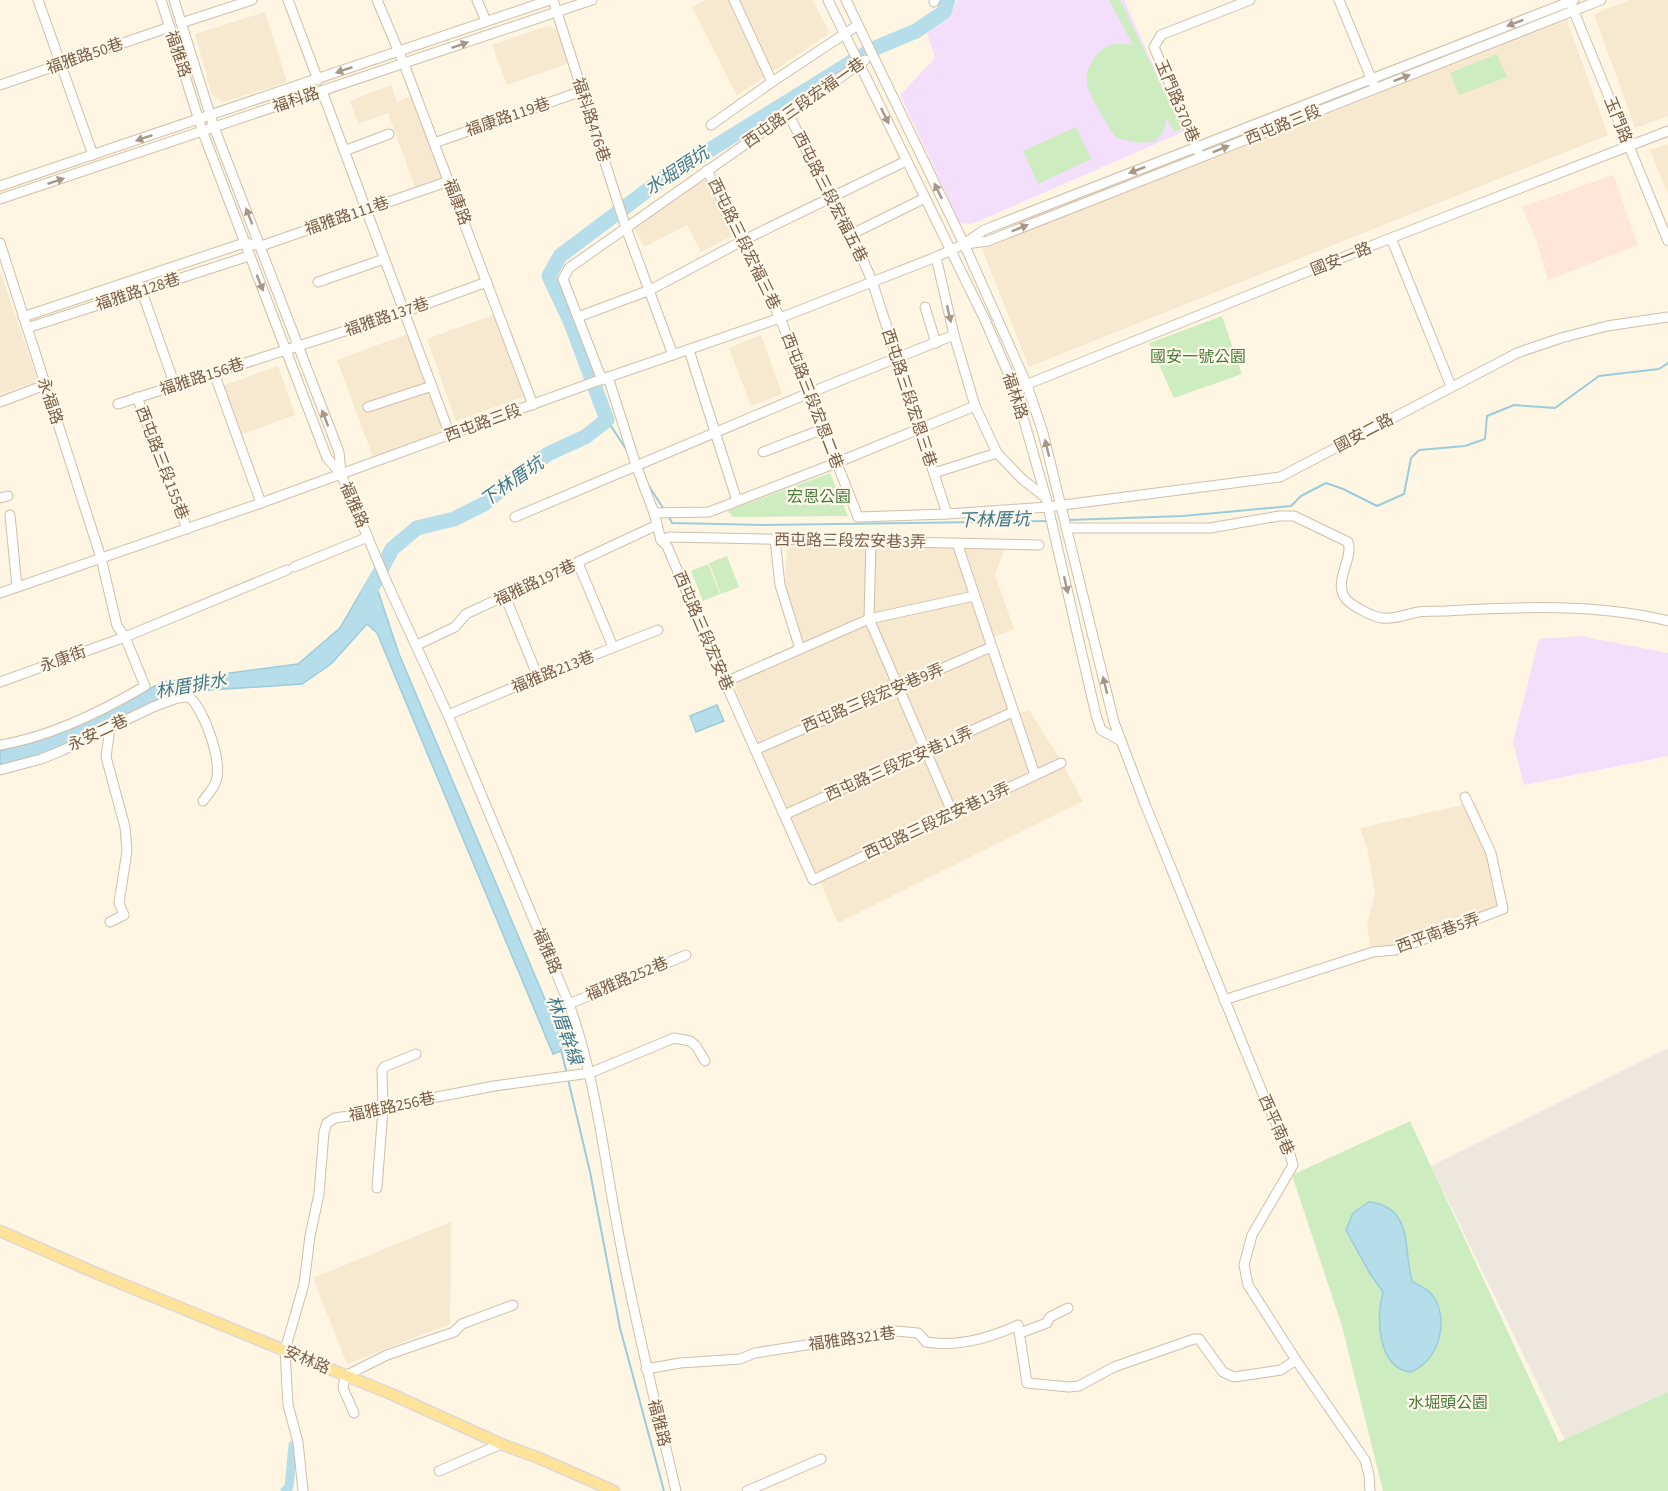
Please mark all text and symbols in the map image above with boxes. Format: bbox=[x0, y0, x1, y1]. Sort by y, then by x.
one-way arrow bbox=[1505, 18, 1523, 28]
street label: 福雅路 bbox=[160, 28, 196, 80]
street label: 福雅路50巷 bbox=[44, 33, 126, 79]
one-way arrow bbox=[451, 40, 469, 49]
street label: 西屯路三段宏福一巷 bbox=[739, 53, 869, 153]
street label: 玉門路370巷 bbox=[1150, 56, 1204, 146]
one-way arrow bbox=[335, 66, 353, 76]
one-way arrow bbox=[1393, 73, 1411, 82]
street label: 福科路476巷 bbox=[567, 75, 615, 165]
street label: 福科路 bbox=[270, 82, 322, 118]
street label: 福康路119巷 bbox=[463, 92, 553, 142]
street label: 玉門路 bbox=[1599, 94, 1637, 146]
street label: 西屯路三段 bbox=[1242, 100, 1324, 150]
one-way arrow bbox=[880, 108, 889, 125]
street label: 西屯路三段宏福五巷 bbox=[788, 128, 872, 266]
one-way arrow bbox=[134, 134, 152, 144]
water label: 水堀頭坑 bbox=[640, 139, 717, 201]
one-way arrow bbox=[1212, 144, 1230, 154]
one-way arrow bbox=[1128, 165, 1146, 175]
street label: 西屯路三段宏福三巷 bbox=[703, 174, 785, 314]
one-way arrow bbox=[47, 176, 65, 185]
street label: 福康路 bbox=[438, 176, 476, 228]
one-way arrow bbox=[933, 183, 943, 200]
street label: 福雅路111巷 bbox=[302, 191, 392, 241]
one-way arrow bbox=[244, 207, 253, 225]
one-way arrow bbox=[1011, 223, 1029, 233]
street label: 國安一路 bbox=[1307, 237, 1375, 281]
street label: 福雅路128巷 bbox=[93, 268, 183, 316]
one-way arrow bbox=[255, 275, 265, 293]
street label: 福雅路137巷 bbox=[342, 292, 432, 342]
one-way arrow bbox=[945, 305, 955, 323]
street label: 西屯路三段宏恩三巷 bbox=[876, 326, 942, 470]
street label: 西屯路三段宏恩二巷 bbox=[776, 330, 848, 472]
park label: 國安一號公園 bbox=[1150, 346, 1246, 368]
street label: 福雅路156巷 bbox=[157, 353, 247, 401]
street label: 福林路 bbox=[997, 370, 1033, 422]
street label: 永福路 bbox=[32, 375, 68, 427]
street label: 西屯路三段 bbox=[442, 399, 524, 447]
street label: 西屯路三段155巷 bbox=[130, 403, 194, 523]
one-way arrow bbox=[320, 408, 330, 426]
street label: 國安二路 bbox=[1331, 408, 1397, 458]
one-way arrow bbox=[1041, 439, 1051, 457]
water label: 下林厝坑 bbox=[475, 449, 551, 513]
street label: 福雅路 bbox=[334, 479, 374, 531]
park label: 宏恩公園 bbox=[787, 486, 851, 508]
water label: 下林厝坑 bbox=[958, 507, 1033, 533]
street label: 西屯路三段宏安巷3弄 bbox=[774, 529, 926, 553]
street label: 福雅路197巷 bbox=[491, 554, 579, 612]
street label: 西屯路三段宏安巷 bbox=[668, 568, 738, 694]
one-way arrow bbox=[1061, 576, 1071, 594]
street label: 永康街 bbox=[37, 640, 89, 678]
street label: 福雅路213巷 bbox=[508, 645, 598, 699]
street label: 西屯路三段宏安巷9弄 bbox=[799, 658, 947, 738]
water label: 林厝排水 bbox=[153, 667, 230, 705]
one-way arrow bbox=[1099, 675, 1109, 694]
street label: 永安二巷 bbox=[64, 710, 132, 756]
street label: 西屯路三段宏安巷11弄 bbox=[821, 721, 977, 807]
street label: 西屯路三段宏安巷13弄 bbox=[860, 777, 1014, 865]
street label: 西平南巷5弄 bbox=[1393, 908, 1483, 958]
street label: 福雅路 bbox=[527, 925, 567, 977]
street label: 福雅路252巷 bbox=[582, 952, 672, 1006]
water label: 林厝幹線 bbox=[540, 992, 589, 1070]
street label: 福雅路256巷 bbox=[347, 1087, 437, 1127]
street label: 西平南巷 bbox=[1253, 1091, 1299, 1159]
street label: 福雅路321巷 bbox=[807, 1322, 897, 1356]
street label: 安林路 bbox=[281, 1340, 333, 1380]
park label: 水堀頭公園 bbox=[1408, 1392, 1488, 1414]
street label: 福雅路 bbox=[643, 1397, 675, 1449]

